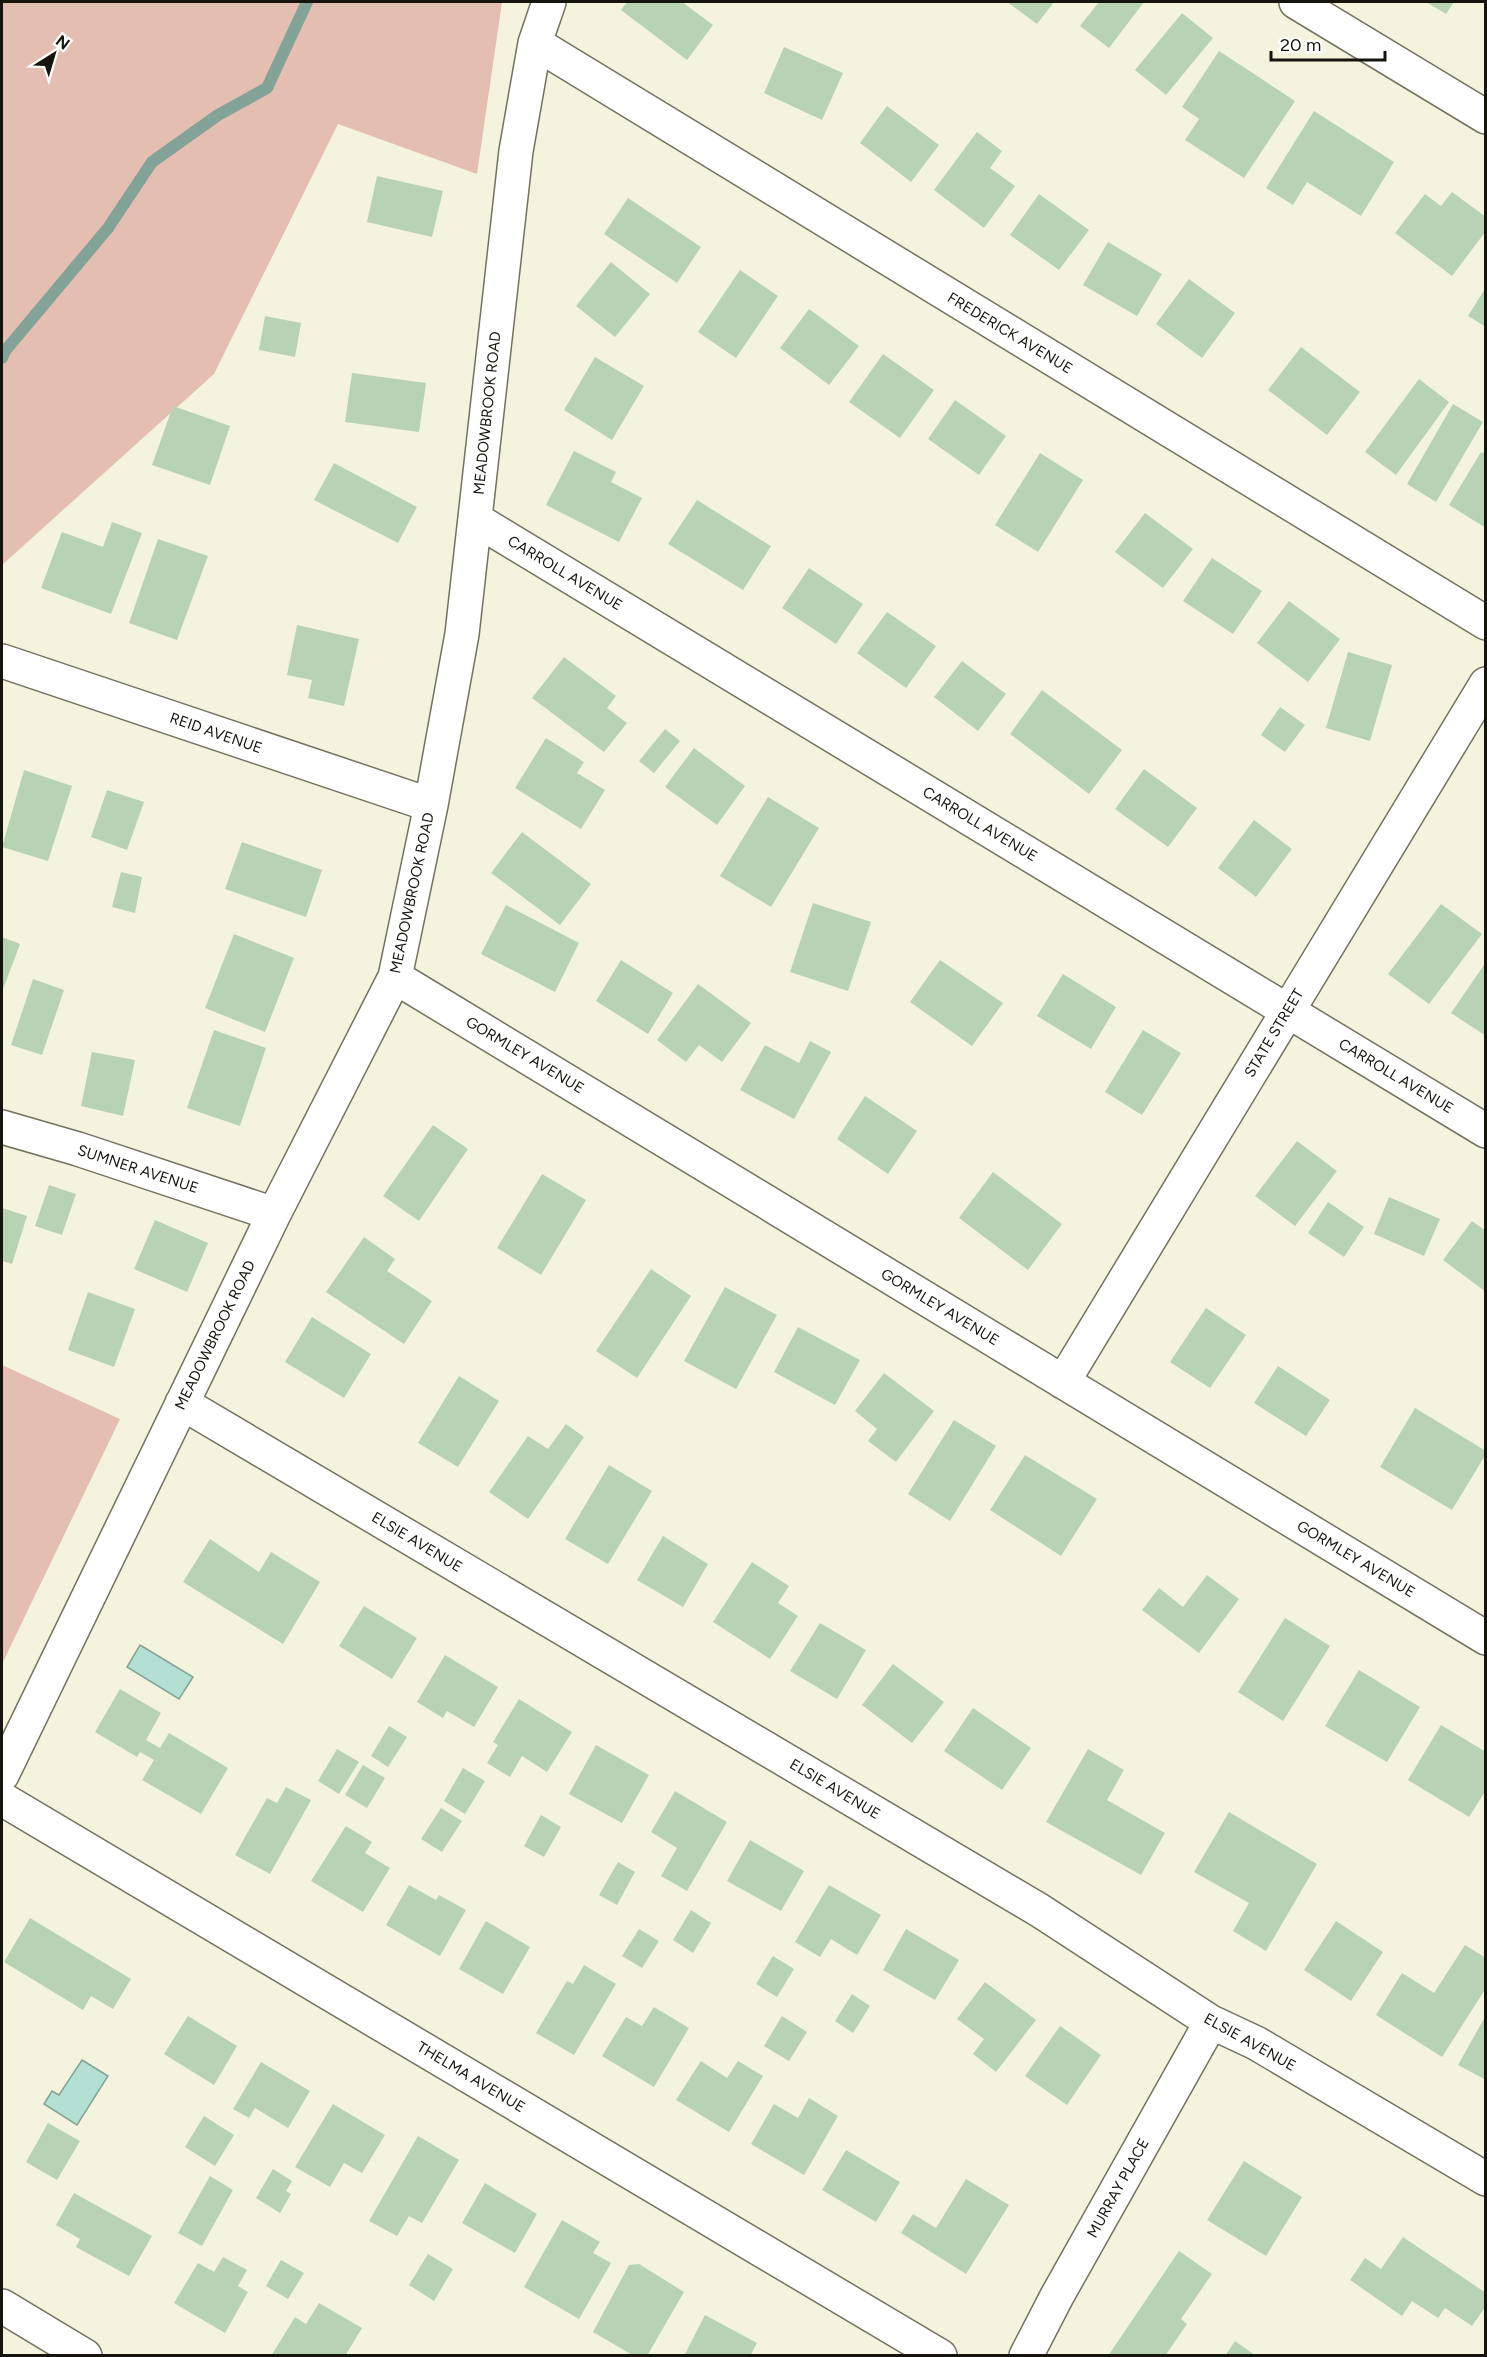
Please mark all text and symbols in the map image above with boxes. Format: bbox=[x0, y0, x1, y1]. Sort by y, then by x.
north arrow bbox=[24, 24, 84, 84]
scale bar bbox=[1271, 24, 1385, 62]
text: N bbox=[52, 31, 73, 54]
text: 20 m bbox=[1280, 34, 1321, 56]
street label: FREDERICK AVENUE bbox=[944, 289, 1076, 377]
street label: MEADOWBROOK ROAD bbox=[469, 330, 505, 496]
street label: CARROLL AVENUE bbox=[504, 532, 626, 614]
street label: REID AVENUE bbox=[168, 709, 264, 757]
street label: CARROLL AVENUE bbox=[919, 783, 1041, 865]
street label: MEADOWBROOK ROAD bbox=[386, 811, 438, 975]
street label: STATE STREET bbox=[1240, 985, 1308, 1081]
street label: GORMLEY AVENUE bbox=[463, 1013, 587, 1097]
street label: CARROLL AVENUE bbox=[1335, 1035, 1457, 1117]
street label: SUMNER AVENUE bbox=[75, 1141, 201, 1197]
street label: MEADOWBROOK ROAD bbox=[171, 1257, 259, 1413]
street label: GORMLEY AVENUE bbox=[878, 1265, 1002, 1349]
street label: ELSIE AVENUE bbox=[368, 1508, 466, 1576]
street label: GORMLEY AVENUE bbox=[1294, 1517, 1418, 1601]
street label: ELSIE AVENUE bbox=[786, 1755, 884, 1823]
street label: ELSIE AVENUE bbox=[1201, 2009, 1299, 2075]
street label: THELMA AVENUE bbox=[414, 2038, 528, 2116]
street label: MURRAY PLACE bbox=[1083, 2135, 1153, 2241]

